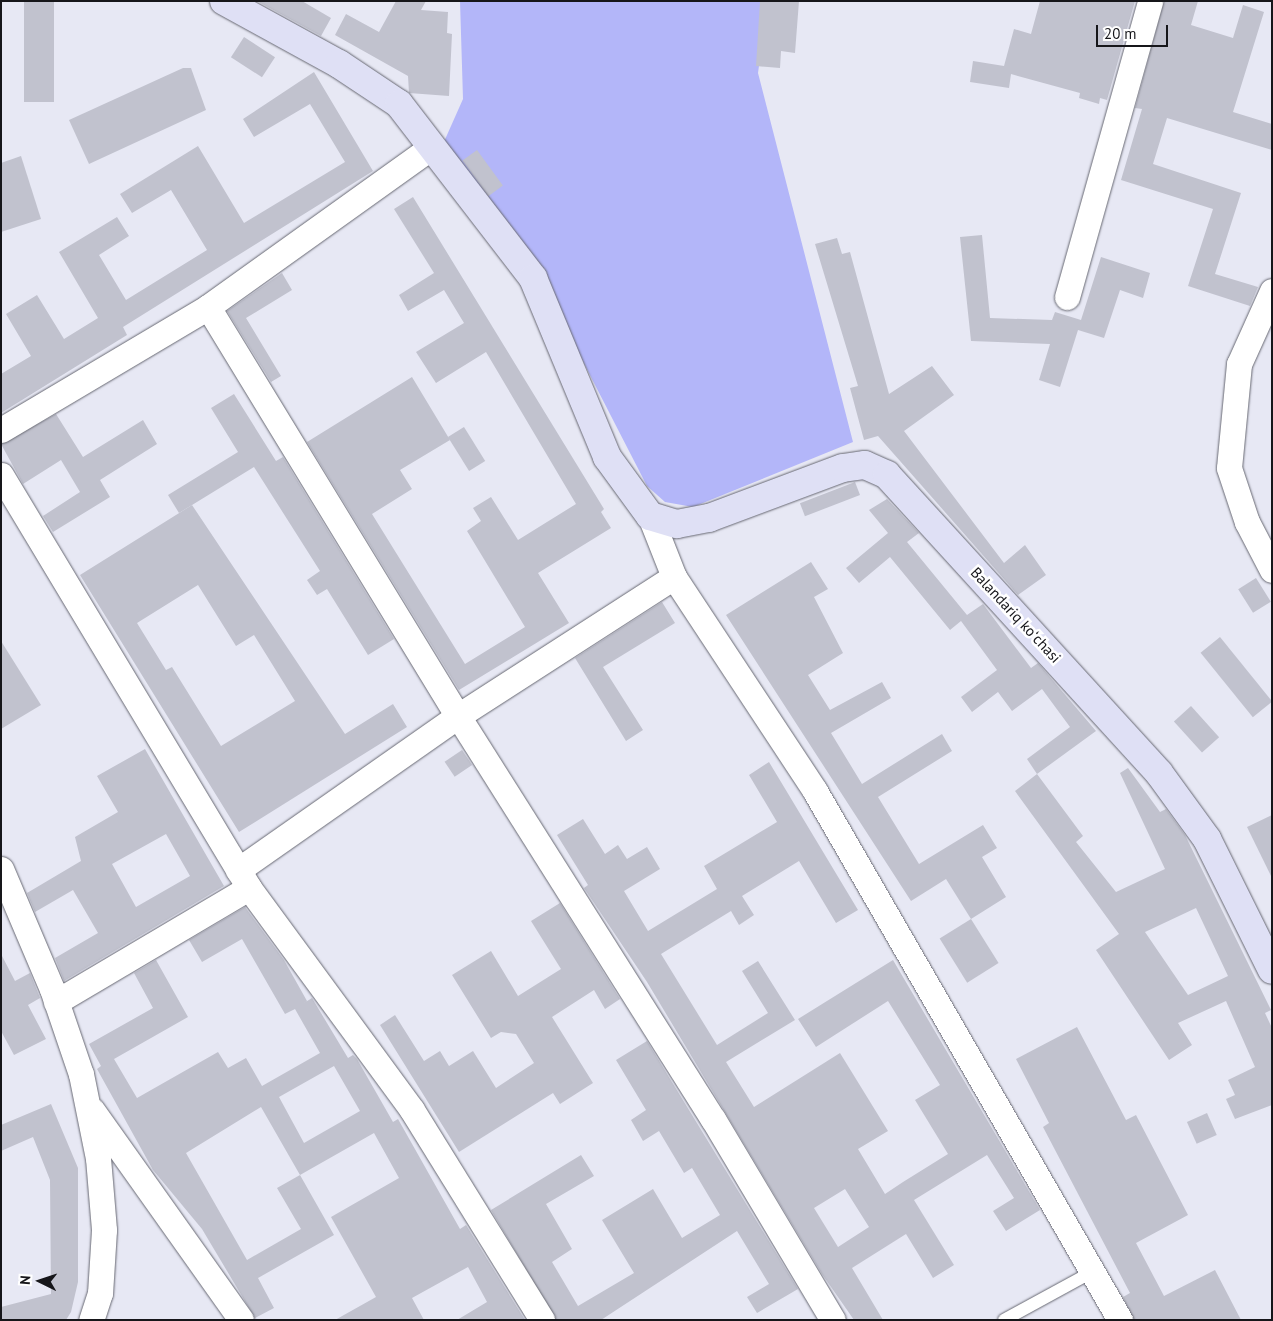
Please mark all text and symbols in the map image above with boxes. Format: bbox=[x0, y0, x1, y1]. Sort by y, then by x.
scale bar bbox=[1098, 15, 1170, 47]
text: 20 m bbox=[1104, 24, 1137, 43]
street label: Balandariq koʻchasi bbox=[967, 564, 1065, 666]
north arrow bbox=[15, 1256, 65, 1306]
text: N bbox=[16, 1275, 34, 1285]

